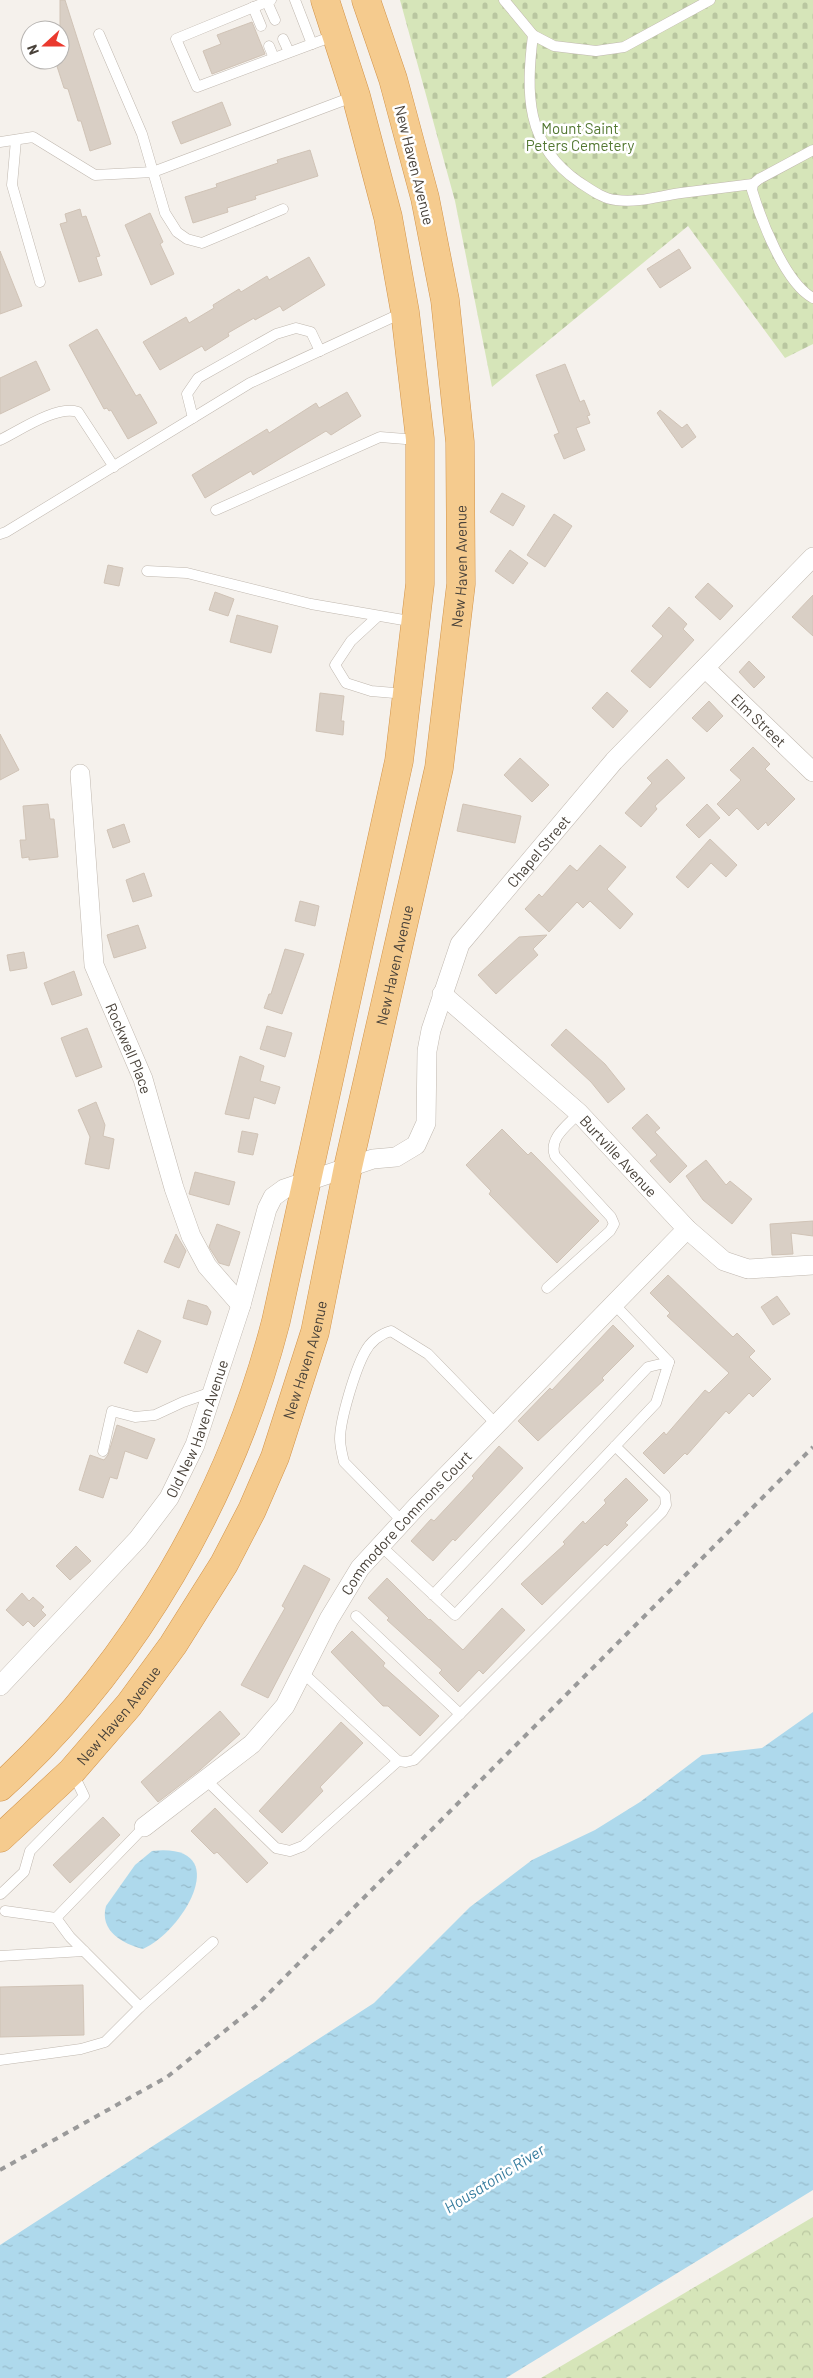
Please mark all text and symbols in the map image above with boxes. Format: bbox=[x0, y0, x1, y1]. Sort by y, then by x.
north arrow bbox=[20, 20, 70, 70]
text: N bbox=[23, 42, 42, 57]
street label: New Haven Avenue bbox=[391, 103, 439, 227]
park label: Mount Saint Peters Cemetery bbox=[526, 119, 634, 154]
street label: New Haven Avenue bbox=[447, 505, 470, 629]
street label: Elm Street bbox=[728, 690, 790, 750]
street label: Chapel Street bbox=[503, 811, 574, 891]
street label: New Haven Avenue bbox=[372, 903, 417, 1027]
street label: Rockwell Place bbox=[102, 1000, 156, 1096]
street label: Burtville Avenue bbox=[577, 1111, 661, 1200]
street label: New Haven Avenue bbox=[279, 1299, 330, 1421]
street label: Old New Haven Avenue bbox=[162, 1357, 231, 1501]
street label: Commodore Commons Court bbox=[337, 1447, 475, 1598]
street label: New Haven Avenue bbox=[73, 1662, 164, 1768]
water label: Housatonic River bbox=[440, 2139, 549, 2216]

